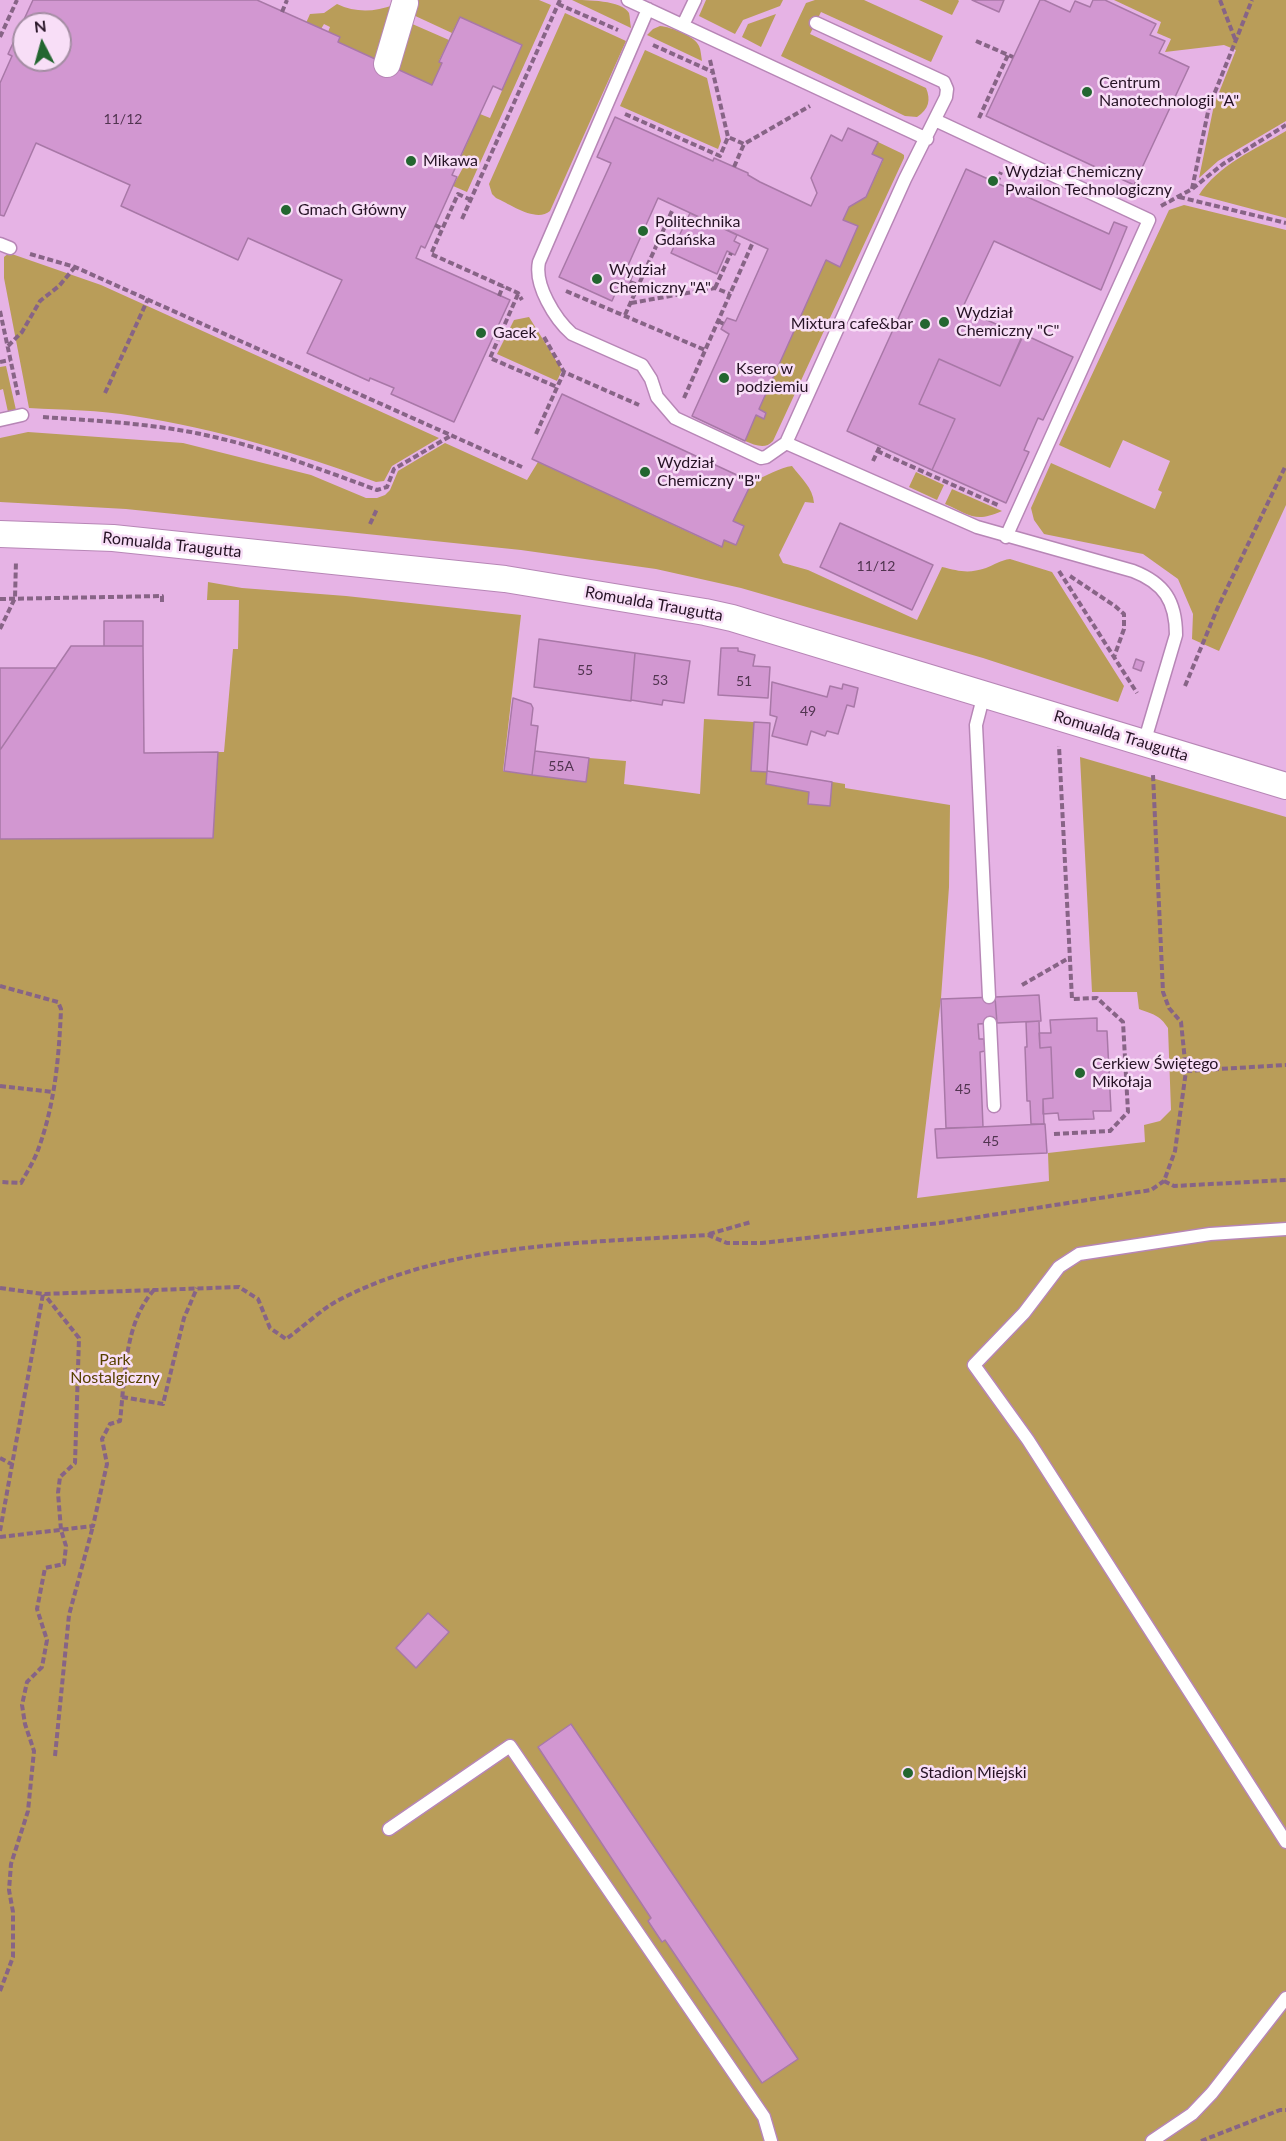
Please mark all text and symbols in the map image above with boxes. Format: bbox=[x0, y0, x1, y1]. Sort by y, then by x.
north arrow bbox=[12, 12, 72, 72]
text: N bbox=[33, 15, 47, 36]
place label: Centrum Nanotechnologii "A" bbox=[1099, 73, 1239, 111]
marker: Centrum Nanotechnologii "A" bbox=[1080, 85, 1094, 99]
house number: 11/12 bbox=[104, 111, 142, 127]
place label: Mikawa bbox=[423, 151, 478, 171]
marker: Mikawa bbox=[404, 154, 418, 168]
place label: Wydział Chemiczny Pwailon Technologiczny bbox=[1005, 162, 1172, 200]
marker: Wydział Chemiczny Pwailon Technologiczny bbox=[986, 174, 1000, 188]
place label: Gmach Główny bbox=[298, 200, 406, 220]
marker: Gmach Główny bbox=[279, 203, 293, 217]
place label: Politechnika Gdańska bbox=[655, 212, 740, 250]
marker: Politechnika Gdańska bbox=[636, 224, 650, 238]
place label: Wydział Chemiczny "A" bbox=[609, 260, 711, 298]
marker: Wydział Chemiczny "A" bbox=[590, 272, 604, 286]
place label: Wydział Chemiczny "C" bbox=[956, 303, 1060, 341]
place label: Mixtura cafe&bar bbox=[791, 314, 913, 334]
marker: Wydział Chemiczny "C" bbox=[937, 315, 951, 329]
marker: Mixtura cafe&bar bbox=[918, 317, 932, 331]
place label: Gacek bbox=[493, 323, 537, 343]
marker: Gacek bbox=[474, 326, 488, 340]
place label: Ksero w podziemiu bbox=[736, 359, 808, 397]
marker: Ksero w podziemiu bbox=[717, 371, 731, 385]
place label: Wydział Chemiczny "B" bbox=[657, 453, 760, 491]
marker: Wydział Chemiczny "B" bbox=[638, 465, 652, 479]
street label: Romualda Traugutta bbox=[101, 528, 243, 562]
house number: 11/12 bbox=[857, 558, 895, 574]
street label: Romualda Traugutta bbox=[584, 582, 724, 626]
house number: 55 bbox=[577, 662, 593, 678]
house number: 53 bbox=[652, 672, 668, 688]
house number: 51 bbox=[736, 673, 752, 689]
house number: 49 bbox=[800, 703, 816, 719]
street label: Romualda Traugutta bbox=[1051, 706, 1191, 766]
house number: 55A bbox=[548, 758, 574, 774]
place label: Cerkiew Świętego Mikołaja bbox=[1092, 1054, 1218, 1092]
marker: Cerkiew Świętego Mikołaja bbox=[1073, 1066, 1087, 1080]
house number: 45 bbox=[955, 1081, 971, 1097]
house number: 45 bbox=[983, 1133, 999, 1149]
park label: Park Nostalgiczny bbox=[70, 1350, 160, 1388]
place label: Stadion Miejski bbox=[920, 1763, 1027, 1783]
marker: Stadion Miejski bbox=[901, 1766, 915, 1780]

